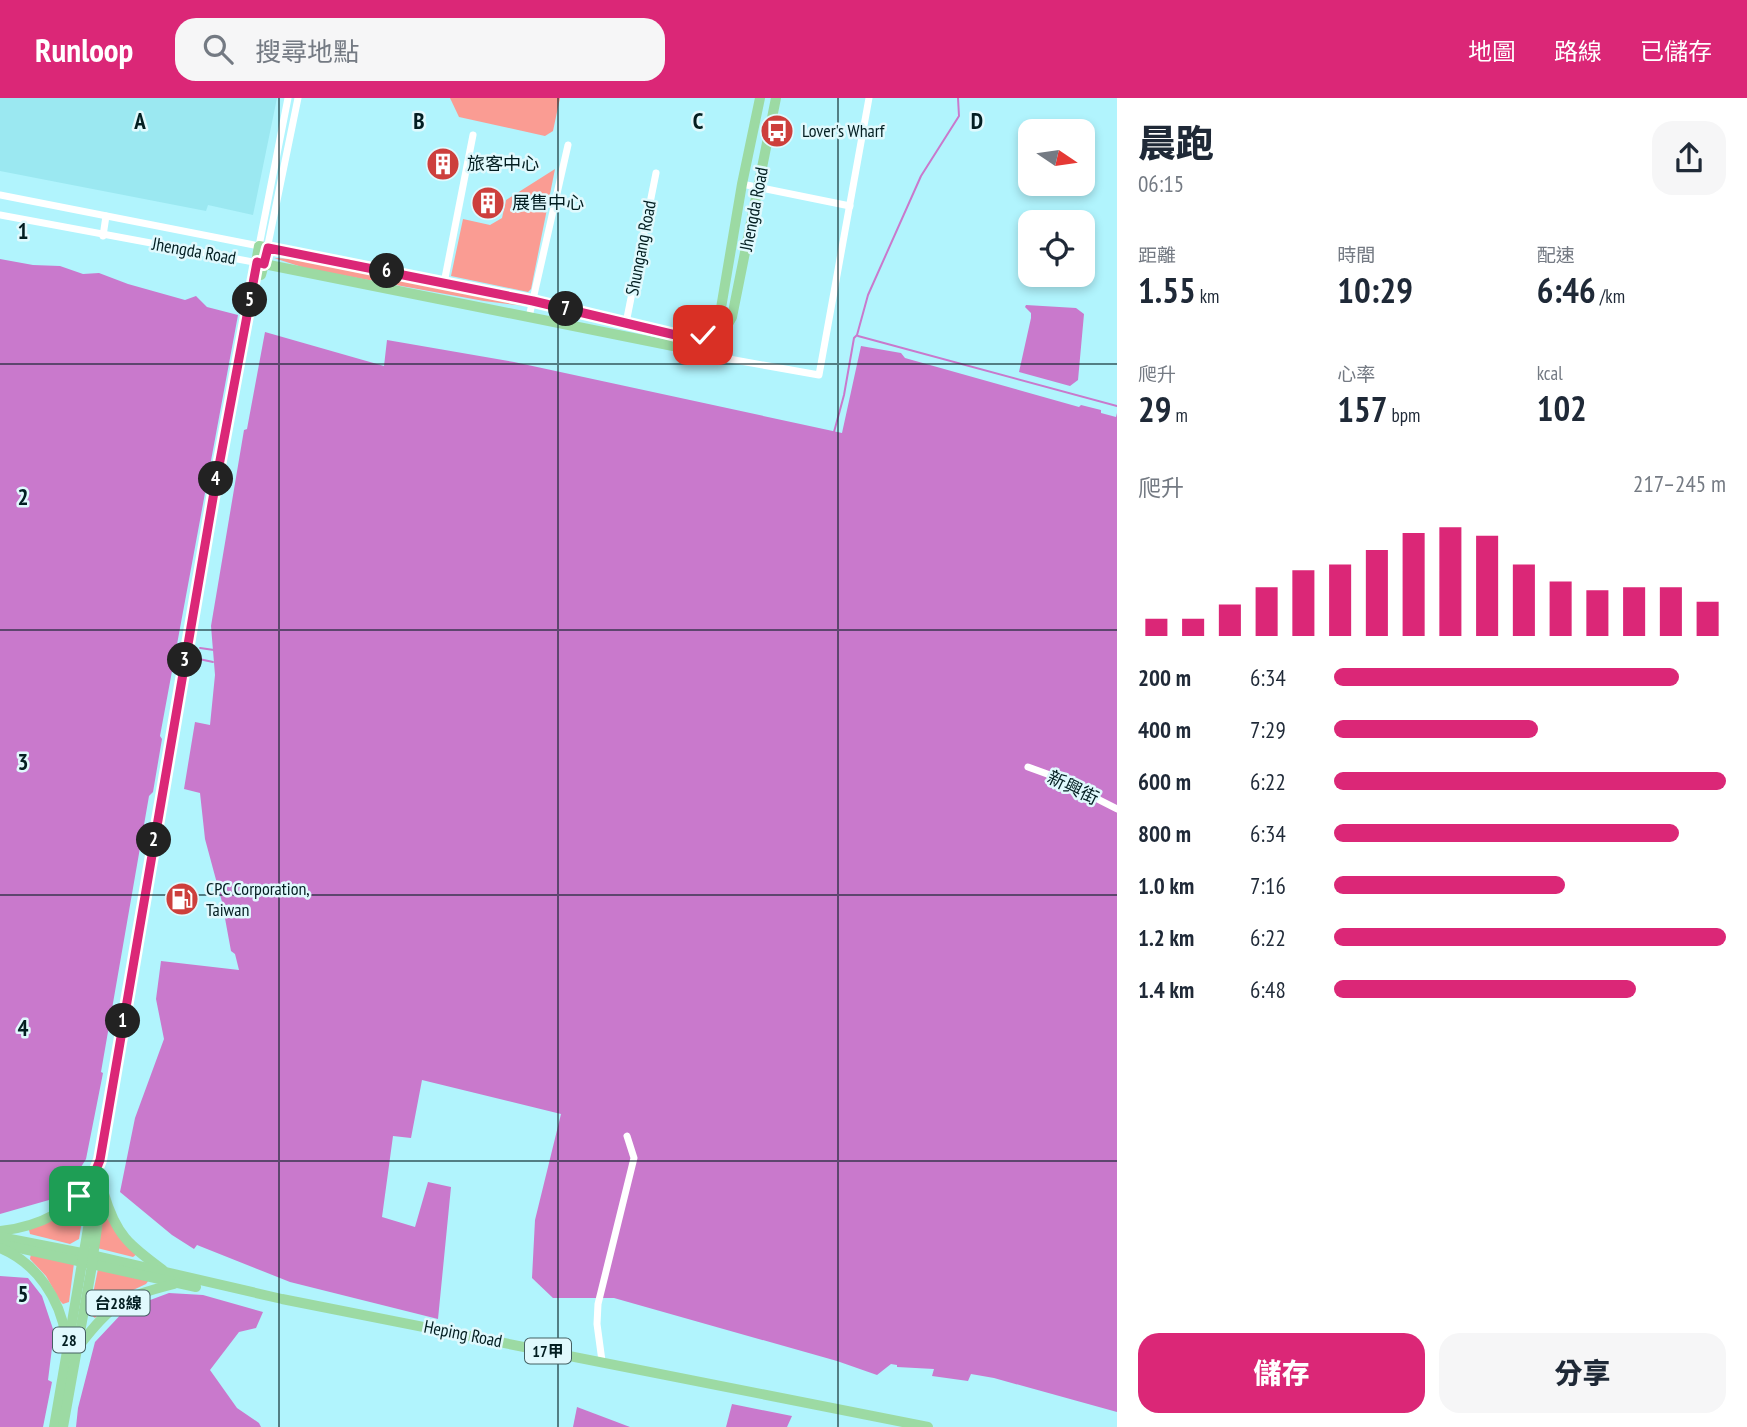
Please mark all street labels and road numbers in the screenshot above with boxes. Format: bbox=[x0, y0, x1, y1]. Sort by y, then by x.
street label: Jhengda Road bbox=[734, 165, 773, 254]
street label: Shungang Road bbox=[620, 198, 661, 297]
street label: Jhengda Road bbox=[149, 232, 238, 269]
street label: 新興街 bbox=[1044, 765, 1103, 810]
road number: 台28線 bbox=[86, 1290, 150, 1316]
street label: Heping Road bbox=[422, 1315, 504, 1352]
road number: 28 bbox=[53, 1328, 85, 1352]
road number: 17甲 bbox=[525, 1338, 571, 1364]

